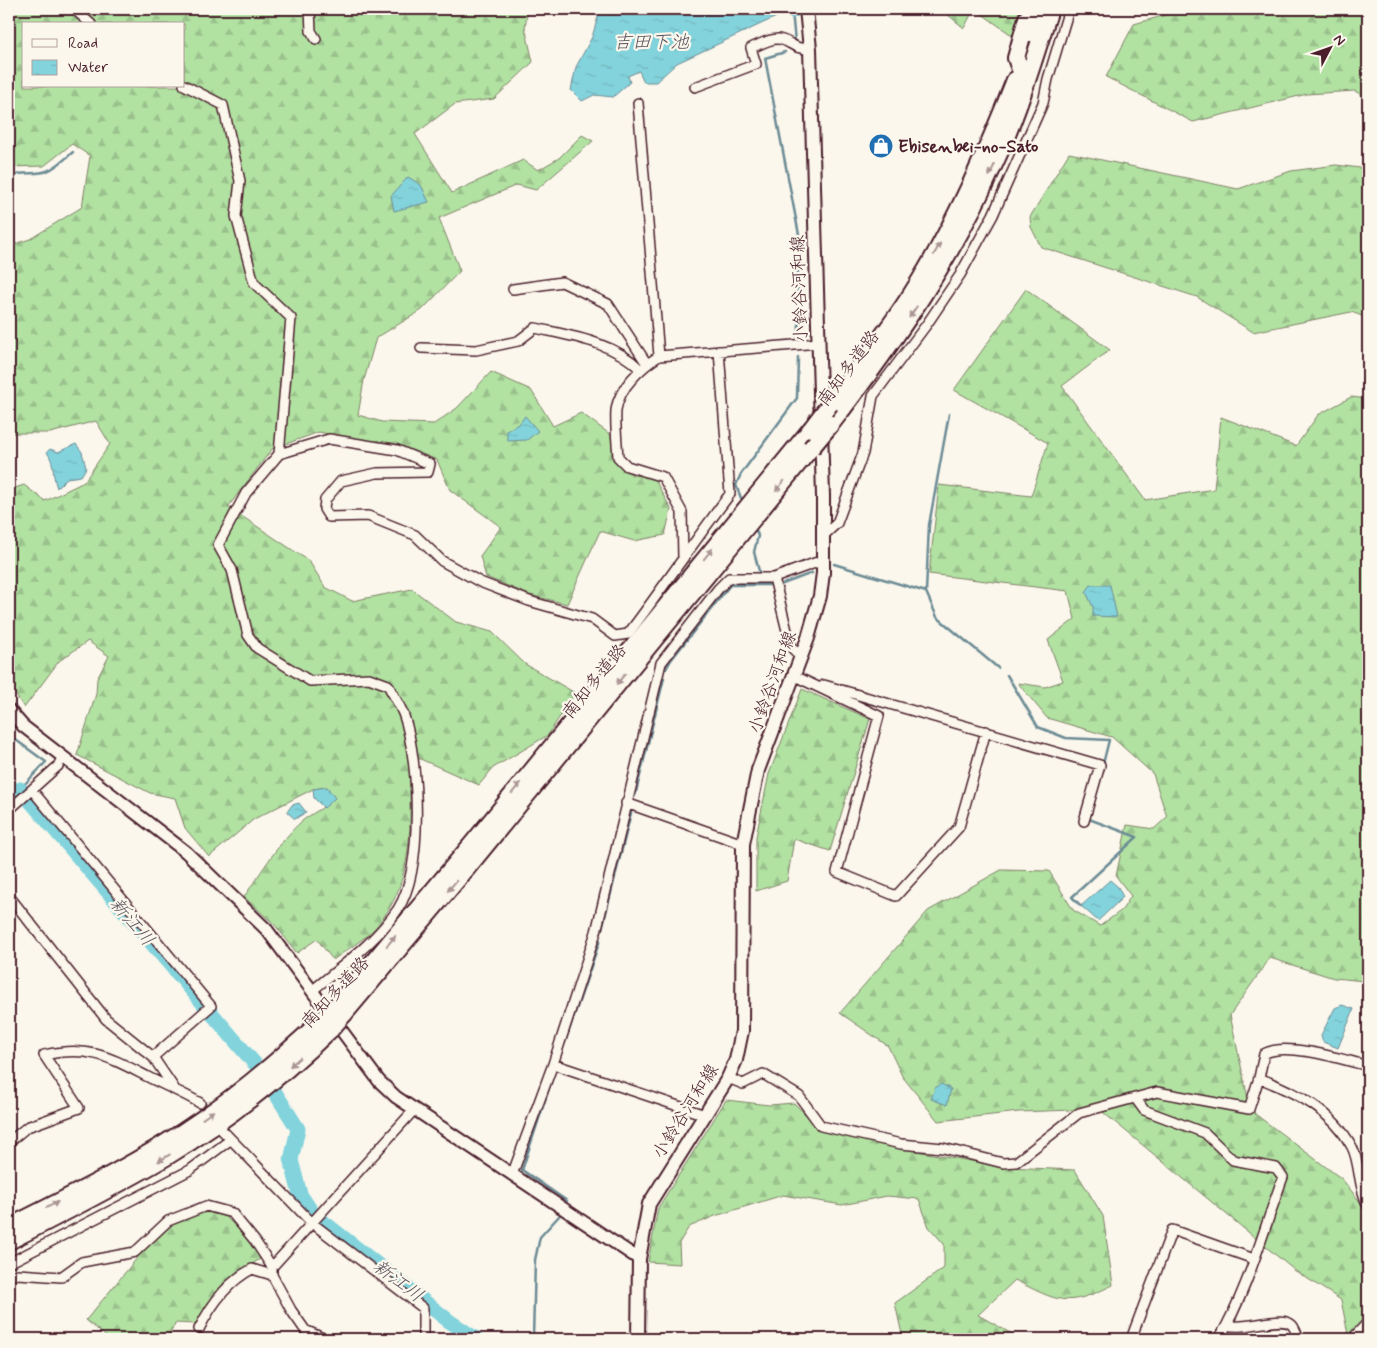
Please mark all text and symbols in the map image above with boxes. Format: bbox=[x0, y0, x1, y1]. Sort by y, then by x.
legend bbox=[22, 22, 185, 88]
north arrow bbox=[1304, 22, 1354, 72]
water label: 吉田下池 bbox=[613, 30, 690, 55]
text: N bbox=[1329, 31, 1349, 50]
text: Road bbox=[68, 34, 98, 54]
text: Water bbox=[68, 58, 108, 78]
shop icon: Ebisenbei-no-Sato bbox=[868, 133, 894, 159]
place label: Ebisenbei-no-Sato bbox=[898, 135, 1038, 159]
one-way arrow bbox=[988, 163, 996, 177]
street label: 小鈴谷河和線 bbox=[786, 235, 814, 343]
one-way arrow bbox=[933, 242, 941, 257]
one-way arrow bbox=[909, 305, 918, 318]
street label: 南知多道路 bbox=[812, 325, 885, 412]
one-way arrow bbox=[775, 479, 786, 492]
one-way arrow bbox=[703, 548, 714, 561]
street label: 小鈴谷河和線 bbox=[743, 627, 803, 737]
street label: 南知多道路 bbox=[557, 639, 632, 724]
one-way arrow bbox=[616, 672, 627, 685]
one-way arrow bbox=[511, 782, 522, 795]
one-way arrow bbox=[447, 879, 458, 892]
water label: 新江川 bbox=[104, 892, 160, 952]
one-way arrow bbox=[385, 935, 396, 948]
street label: 南知多道路 bbox=[296, 952, 375, 1034]
one-way arrow bbox=[289, 1056, 301, 1068]
street label: 小鈴谷河和線 bbox=[647, 1059, 725, 1164]
one-way arrow bbox=[201, 1109, 214, 1120]
one-way arrow bbox=[158, 1153, 171, 1162]
one-way arrow bbox=[45, 1201, 60, 1209]
water label: 新江川 bbox=[368, 1254, 428, 1308]

